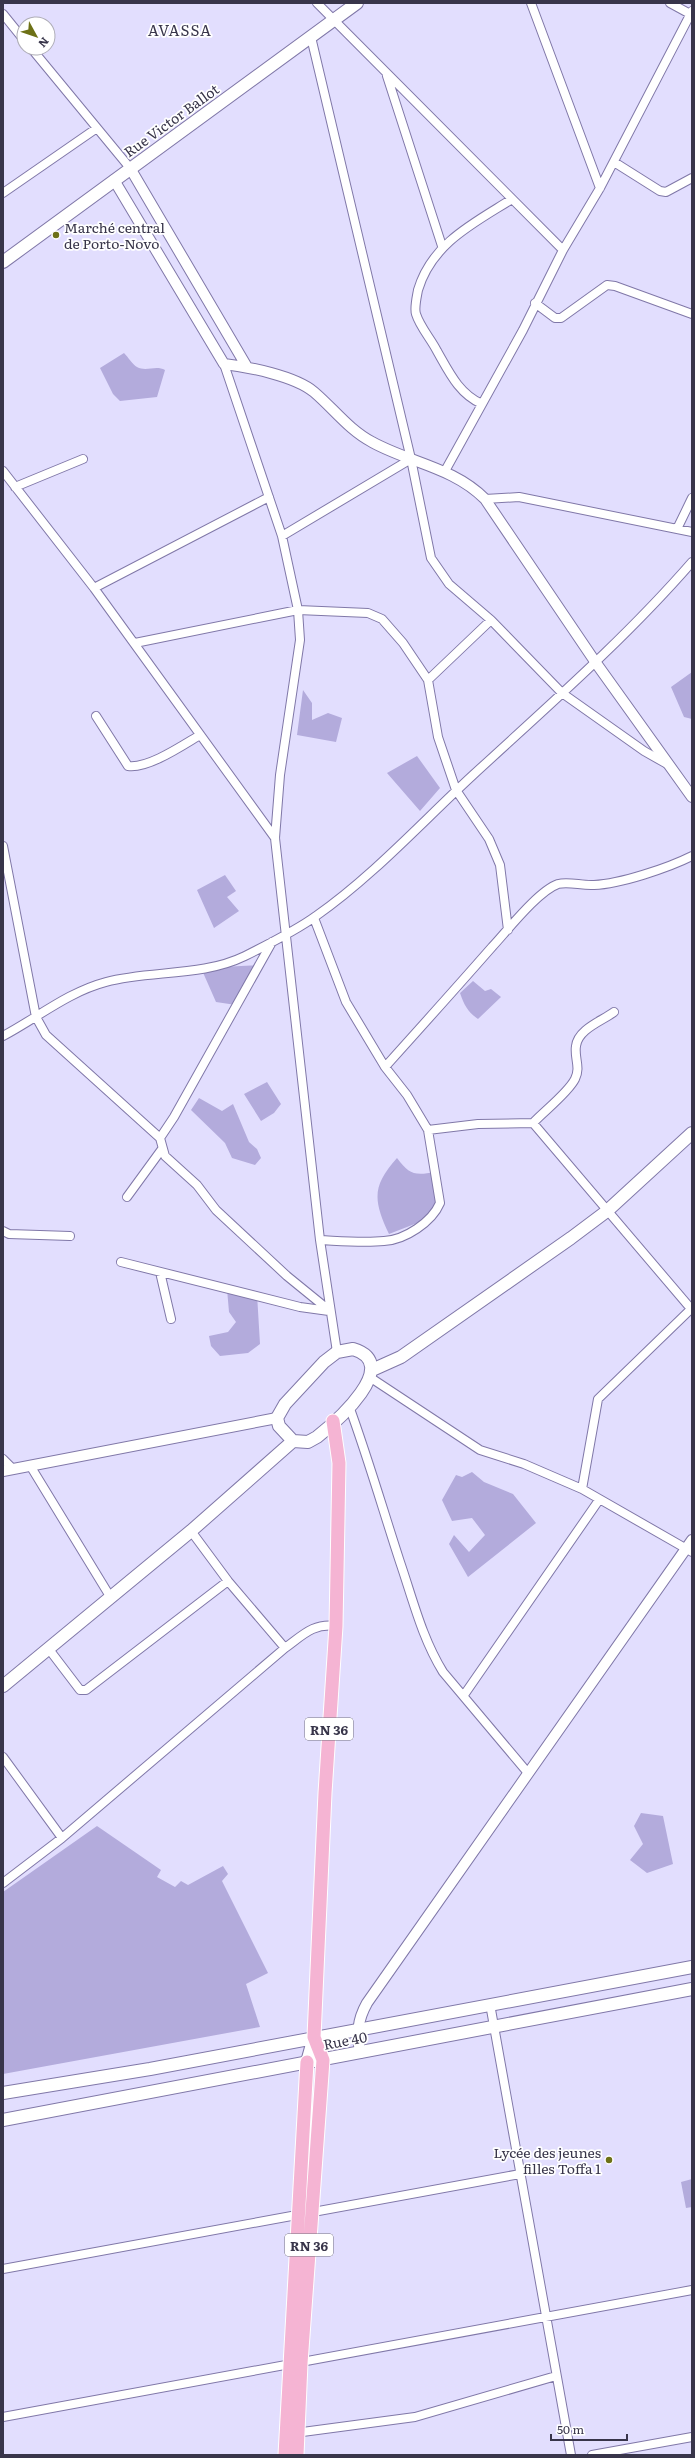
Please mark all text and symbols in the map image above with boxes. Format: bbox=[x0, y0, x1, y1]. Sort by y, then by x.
north arrow bbox=[16, 16, 56, 56]
district label: AVASSA bbox=[148, 18, 212, 41]
text: N bbox=[35, 34, 54, 52]
street label: Rue Victor Ballot bbox=[119, 79, 223, 161]
place label: Marché central de Porto-Novo bbox=[64, 217, 165, 253]
marker: Marché central de Porto-Novo bbox=[51, 230, 61, 240]
road number: RN 36 bbox=[305, 1718, 353, 1740]
street label: Rue 40 bbox=[321, 2026, 369, 2054]
place label: Lycée des jeunes filles Toffa 1 bbox=[493, 2142, 601, 2178]
marker: Lycée des jeunes filles Toffa 1 bbox=[604, 2155, 614, 2165]
road number: RN 36 bbox=[285, 2234, 333, 2256]
scale bar bbox=[551, 2416, 627, 2442]
text: 50 m bbox=[557, 2420, 584, 2438]

